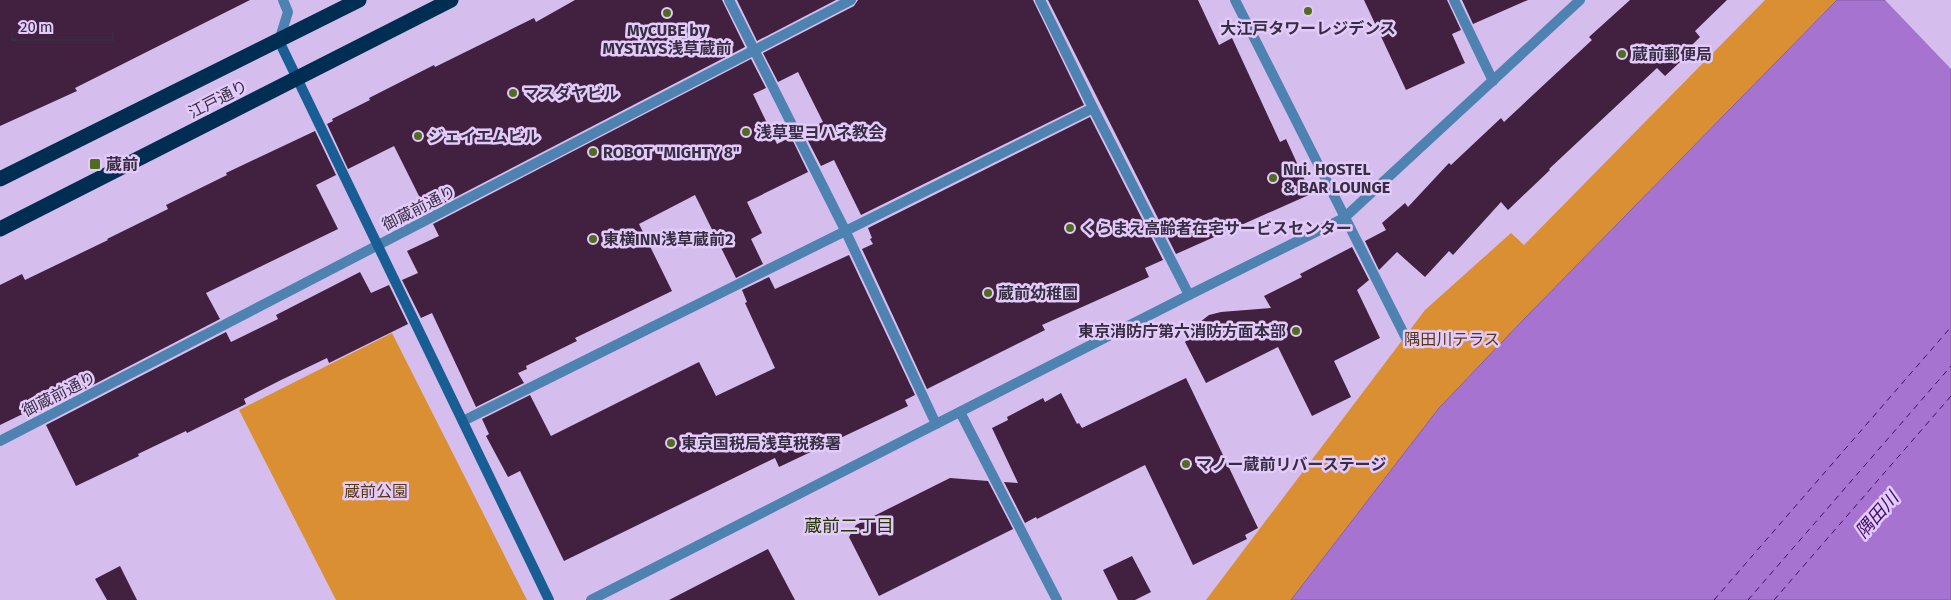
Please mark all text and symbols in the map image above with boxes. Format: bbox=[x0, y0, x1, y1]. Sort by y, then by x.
marker: 大江戸タワーレジデンス bbox=[1302, 5, 1314, 17]
marker: MyCUBE by MYSTAYS浅草蔵前 bbox=[661, 7, 673, 19]
scale bar bbox=[12, 10, 114, 42]
text: 20 m bbox=[20, 18, 53, 36]
place label: 大江戸タワーレジデンス bbox=[1220, 19, 1396, 38]
place label: MyCUBE by MYSTAYS浅草蔵前 bbox=[603, 21, 731, 58]
place label: 蔵前郵便局 bbox=[1632, 45, 1712, 64]
marker: 蔵前郵便局 bbox=[1616, 48, 1628, 60]
street label: 江戸通り bbox=[185, 76, 251, 122]
place label: マスダヤビル bbox=[523, 84, 619, 103]
marker: マスダヤビル bbox=[507, 87, 519, 99]
place label: 浅草聖ヨハネ教会 bbox=[756, 123, 884, 142]
marker: 浅草聖ヨハネ教会 bbox=[740, 126, 752, 138]
place label: ジェイエムビル bbox=[428, 127, 540, 146]
marker: ジェイエムビル bbox=[412, 130, 424, 142]
place label: ROBOT "MIGHTY 8" bbox=[603, 143, 740, 162]
marker: ROBOT "MIGHTY 8" bbox=[587, 146, 599, 158]
place label: 蔵前 bbox=[106, 155, 138, 174]
marker: 蔵前 bbox=[88, 157, 102, 171]
place label: Nui. HOSTEL & BAR LOUNGE bbox=[1283, 160, 1390, 197]
marker: Nui. HOSTEL & BAR LOUNGE bbox=[1267, 172, 1279, 184]
street label: 御蔵前通り bbox=[379, 181, 459, 235]
place label: くらまえ高齢者在宅サービスセンター bbox=[1080, 219, 1352, 238]
marker: くらまえ高齢者在宅サービスセンター bbox=[1064, 222, 1076, 234]
place label: 東横INN浅草蔵前2 bbox=[603, 230, 733, 249]
marker: 東横INN浅草蔵前2 bbox=[587, 233, 599, 245]
place label: 蔵前幼稚園 bbox=[998, 284, 1078, 303]
marker: 蔵前幼稚園 bbox=[982, 287, 994, 299]
place label: 東京消防庁第六消防方面本部 bbox=[1078, 322, 1286, 341]
marker: 東京消防庁第六消防方面本部 bbox=[1290, 325, 1302, 337]
park label: 隅田川テラス bbox=[1404, 330, 1500, 349]
street label: 御蔵前通り bbox=[19, 367, 99, 421]
place label: 東京国税局浅草税務署 bbox=[681, 434, 841, 453]
marker: 東京国税局浅草税務署 bbox=[665, 437, 677, 449]
place label: マノー蔵前リバーステージ bbox=[1196, 455, 1386, 474]
marker: マノー蔵前リバーステージ bbox=[1180, 458, 1192, 470]
park label: 蔵前公園 bbox=[344, 482, 408, 501]
water label: 隅田川 bbox=[1851, 486, 1904, 543]
district label: 蔵前二丁目 bbox=[804, 515, 894, 537]

